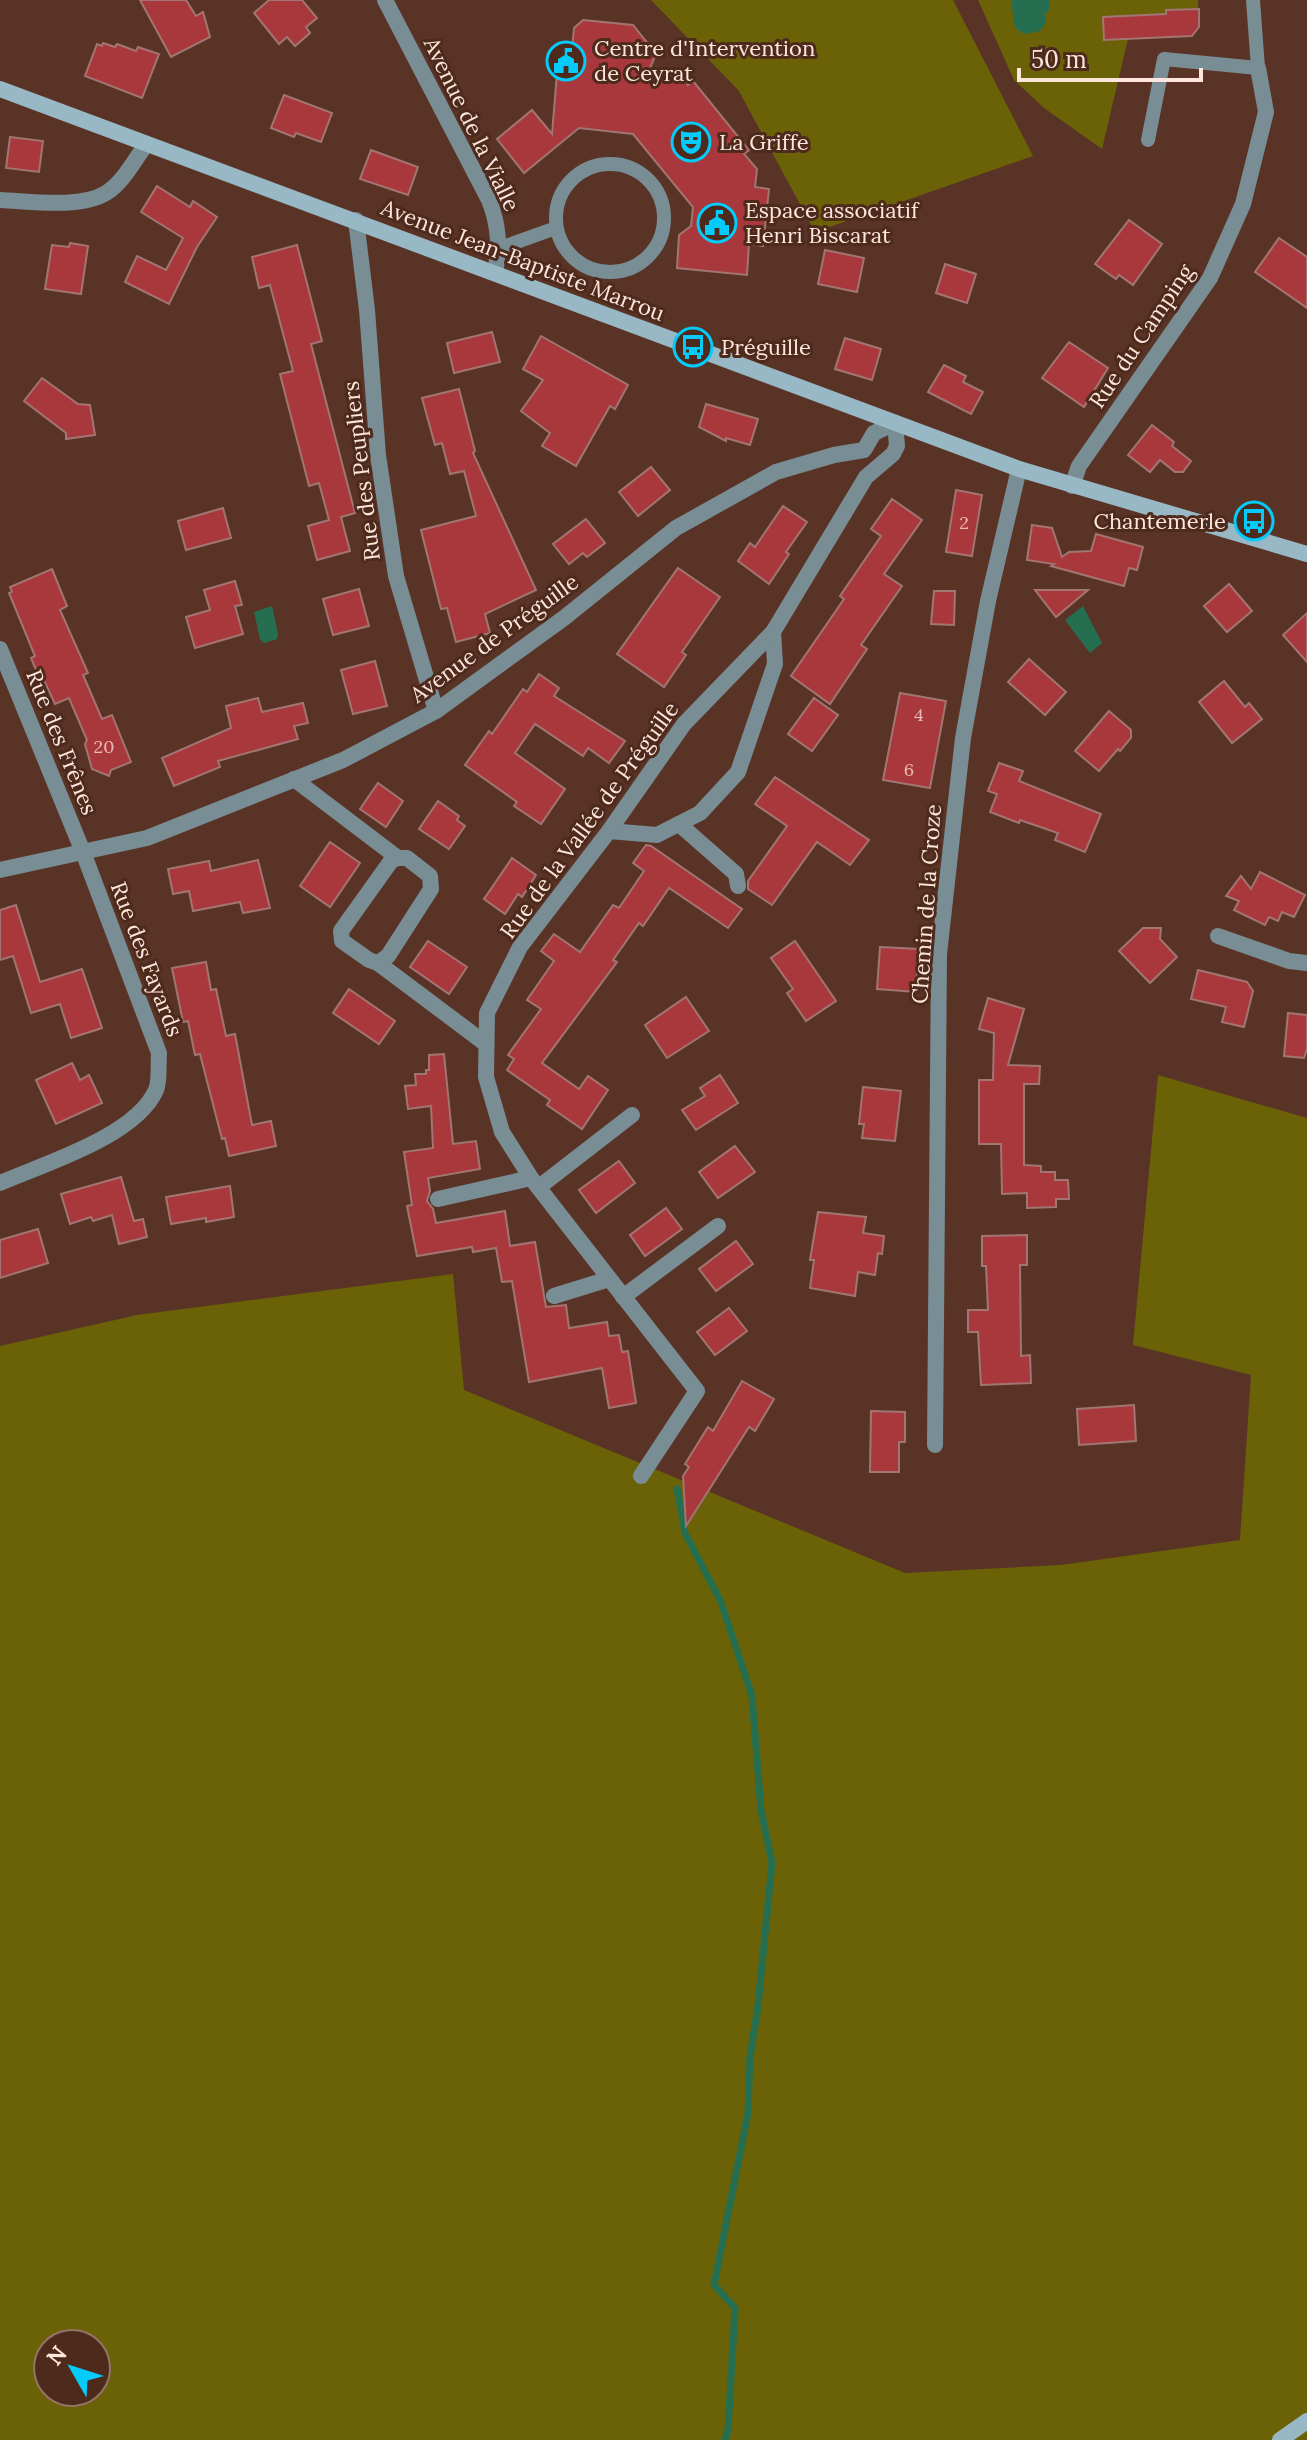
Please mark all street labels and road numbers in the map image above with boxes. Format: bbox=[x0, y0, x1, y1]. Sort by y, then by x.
street label: Avenue de la Vialle bbox=[417, 32, 526, 216]
street label: Avenue Jean-Baptiste Marrou bbox=[377, 193, 669, 327]
street label: Rue du Camping bbox=[1082, 258, 1200, 413]
street label: Rue des Peupliers bbox=[336, 380, 386, 562]
street label: Avenue de Préguille bbox=[404, 567, 584, 709]
street label: Rue des Frênes bbox=[20, 665, 104, 819]
street label: Rue de la Vallée de Préguille bbox=[494, 696, 684, 944]
street label: Chemin de la Croze bbox=[905, 803, 947, 1005]
street label: Rue des Fayards bbox=[105, 878, 189, 1040]

